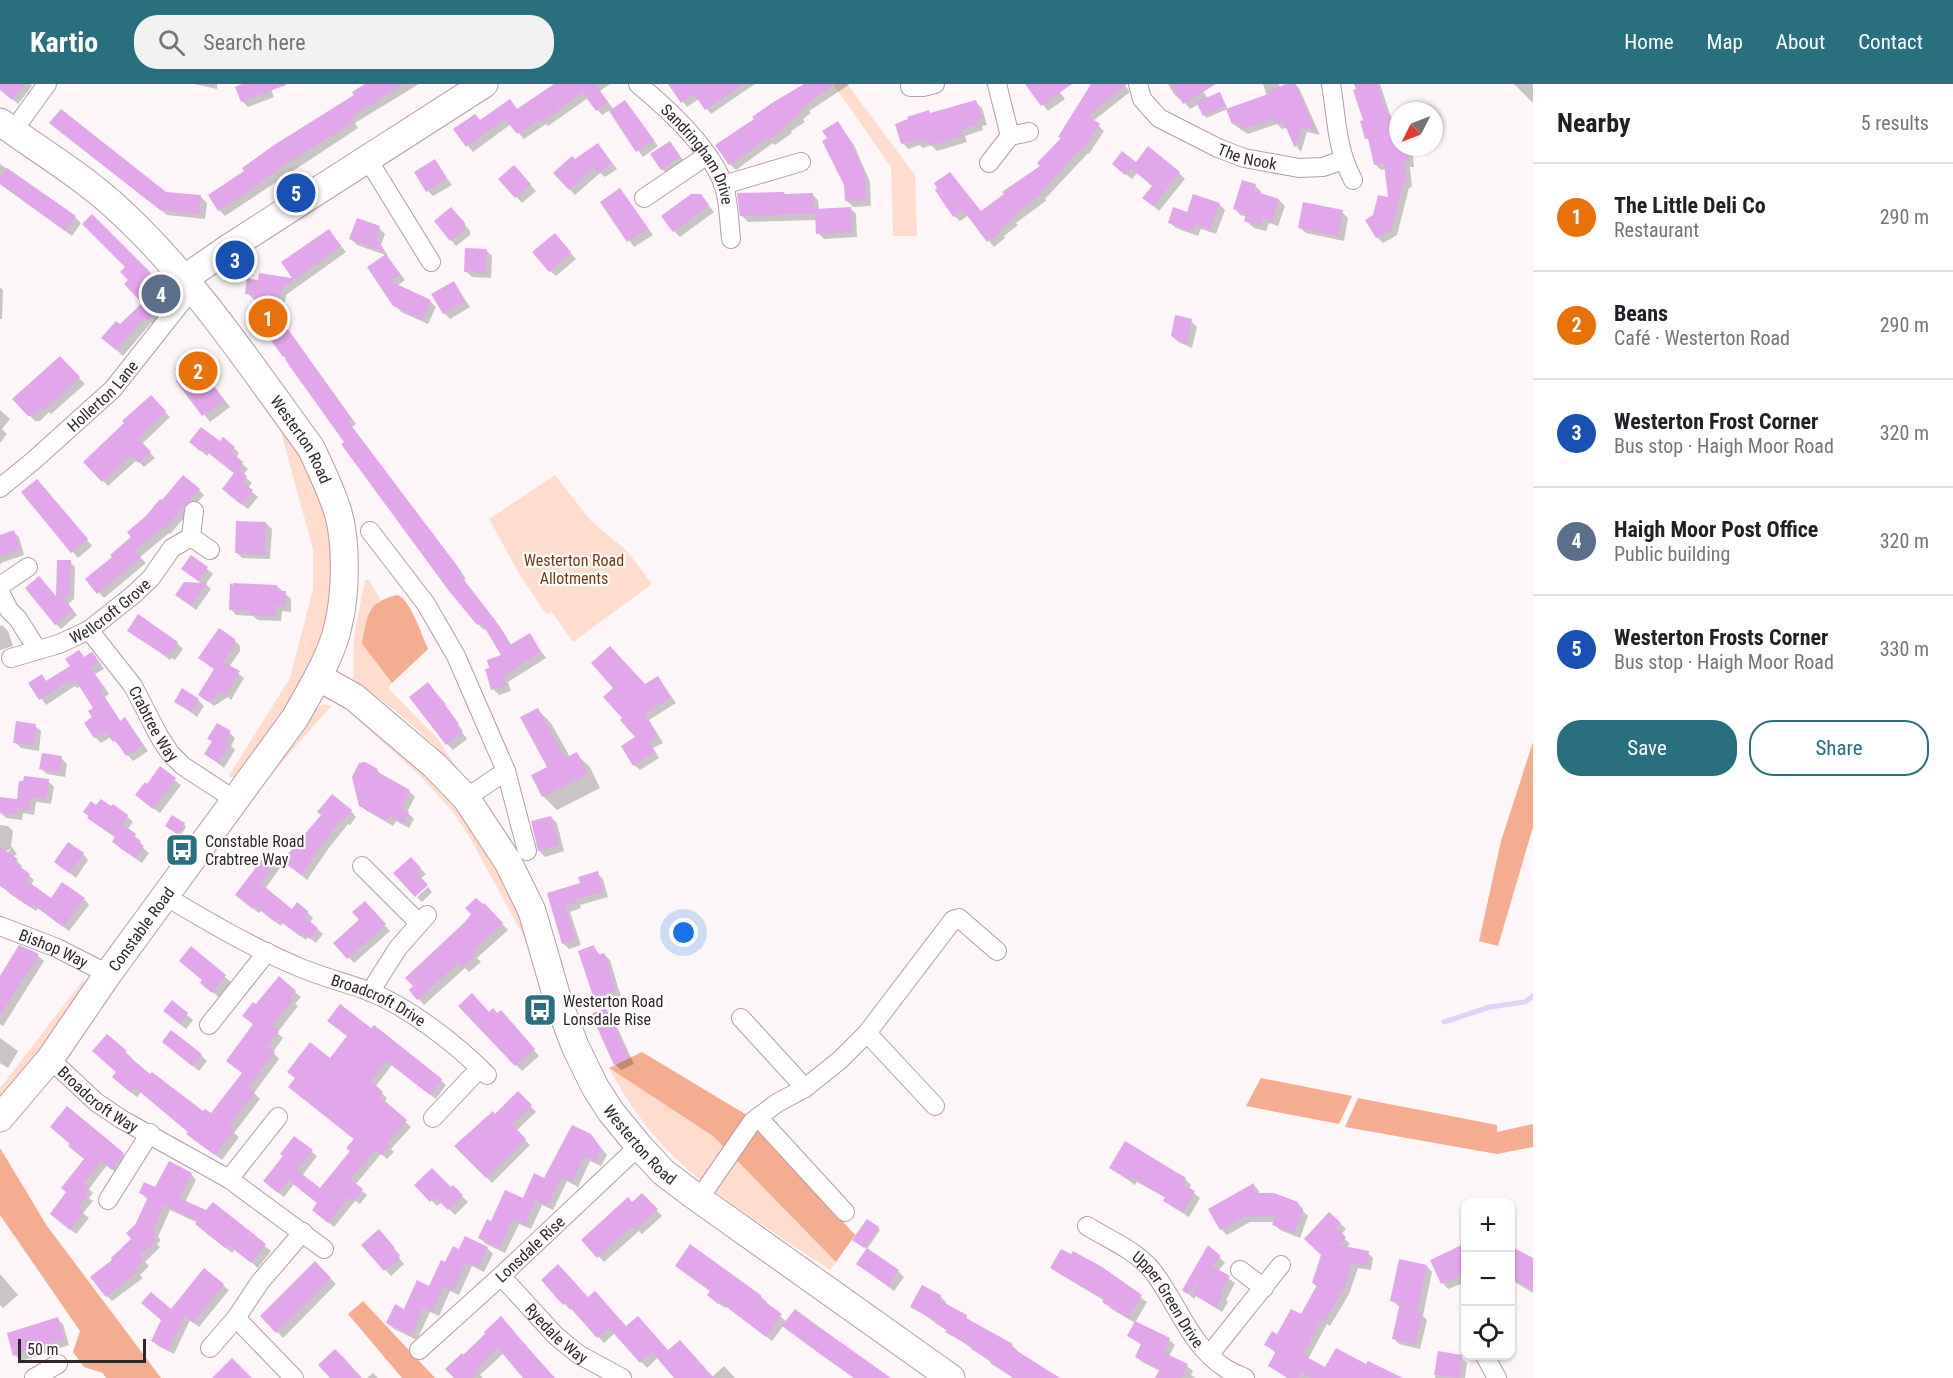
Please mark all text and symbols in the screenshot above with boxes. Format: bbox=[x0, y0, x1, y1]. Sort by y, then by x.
search box bbox=[134, 15, 554, 69]
text: Kartio bbox=[30, 26, 98, 59]
icon: search bbox=[155, 26, 188, 59]
text: Search here bbox=[203, 30, 306, 55]
text: Home bbox=[1624, 30, 1674, 54]
text: Map bbox=[1707, 30, 1743, 54]
text: About bbox=[1776, 30, 1825, 54]
text: Contact bbox=[1858, 30, 1923, 54]
street label: Sandringham Drive bbox=[657, 100, 737, 206]
north arrow bbox=[1389, 102, 1443, 156]
text: Nearby bbox=[1557, 108, 1631, 138]
text: 5 results bbox=[1861, 111, 1929, 135]
street label: The Nook bbox=[1215, 140, 1279, 174]
pin: 5 bbox=[276, 170, 316, 216]
text: The Little Deli Co bbox=[1614, 193, 1766, 218]
text: 1 bbox=[1571, 205, 1582, 229]
text: 290 m bbox=[1880, 205, 1929, 229]
text: Restaurant bbox=[1614, 218, 1699, 242]
pin: 3 bbox=[216, 238, 254, 282]
pin: 4 bbox=[142, 272, 180, 316]
pin: 1 bbox=[248, 296, 288, 340]
text: Beans bbox=[1614, 301, 1668, 326]
text: 2 bbox=[1571, 313, 1582, 337]
text: 290 m bbox=[1880, 313, 1929, 337]
text: Café · Westerton Road bbox=[1614, 326, 1790, 350]
pin: 2 bbox=[178, 348, 218, 394]
street label: Hollerton Lane bbox=[63, 357, 142, 436]
street label: Westerton Road bbox=[266, 392, 335, 486]
text: Westerton Frost Corner bbox=[1614, 409, 1818, 434]
text: 3 bbox=[1571, 421, 1582, 445]
text: 320 m bbox=[1880, 421, 1929, 445]
text: Bus stop · Haigh Moor Road bbox=[1614, 434, 1834, 458]
text: Haigh Moor Post Office bbox=[1614, 517, 1818, 542]
text: 4 bbox=[1571, 529, 1582, 553]
text: 320 m bbox=[1880, 529, 1929, 553]
text: Public building bbox=[1614, 542, 1730, 566]
park label: Westerton Road Allotments bbox=[524, 551, 624, 588]
street label: Wellcroft Grove bbox=[67, 575, 154, 648]
text: Westerton Frosts Corner bbox=[1614, 625, 1828, 650]
text: 5 bbox=[1571, 637, 1582, 661]
text: 330 m bbox=[1880, 637, 1929, 661]
text: Bus stop · Haigh Moor Road bbox=[1614, 650, 1834, 674]
street label: Crabtree Way bbox=[125, 683, 182, 766]
button: Save bbox=[1557, 720, 1737, 776]
button: Share bbox=[1749, 720, 1929, 776]
bus stop icon: Constable Road Crabtree Way bbox=[164, 832, 200, 868]
place label: Constable Road Crabtree Way bbox=[205, 832, 304, 869]
street label: Constable Road bbox=[105, 883, 178, 975]
your location bbox=[669, 918, 698, 947]
street label: Bishop Way bbox=[16, 925, 91, 972]
street label: Broadcroft Drive bbox=[329, 970, 429, 1031]
bus stop icon: Westerton Road Lonsdale Rise bbox=[522, 992, 558, 1028]
place label: Westerton Road Lonsdale Rise bbox=[563, 992, 663, 1029]
street label: Broadcroft Way bbox=[54, 1062, 142, 1137]
street label: Westerton Road bbox=[599, 1102, 680, 1189]
map controls bbox=[1461, 1198, 1515, 1360]
button: + bbox=[1461, 1198, 1515, 1252]
street label: Lonsdale Rise bbox=[492, 1212, 569, 1286]
street label: Upper Green Drive bbox=[1129, 1247, 1208, 1352]
button: − bbox=[1461, 1252, 1515, 1306]
street label: Ryedale Way bbox=[521, 1300, 591, 1368]
button: locate bbox=[1461, 1306, 1515, 1360]
scale bar bbox=[18, 1336, 146, 1364]
text: 50 m bbox=[27, 1340, 59, 1359]

